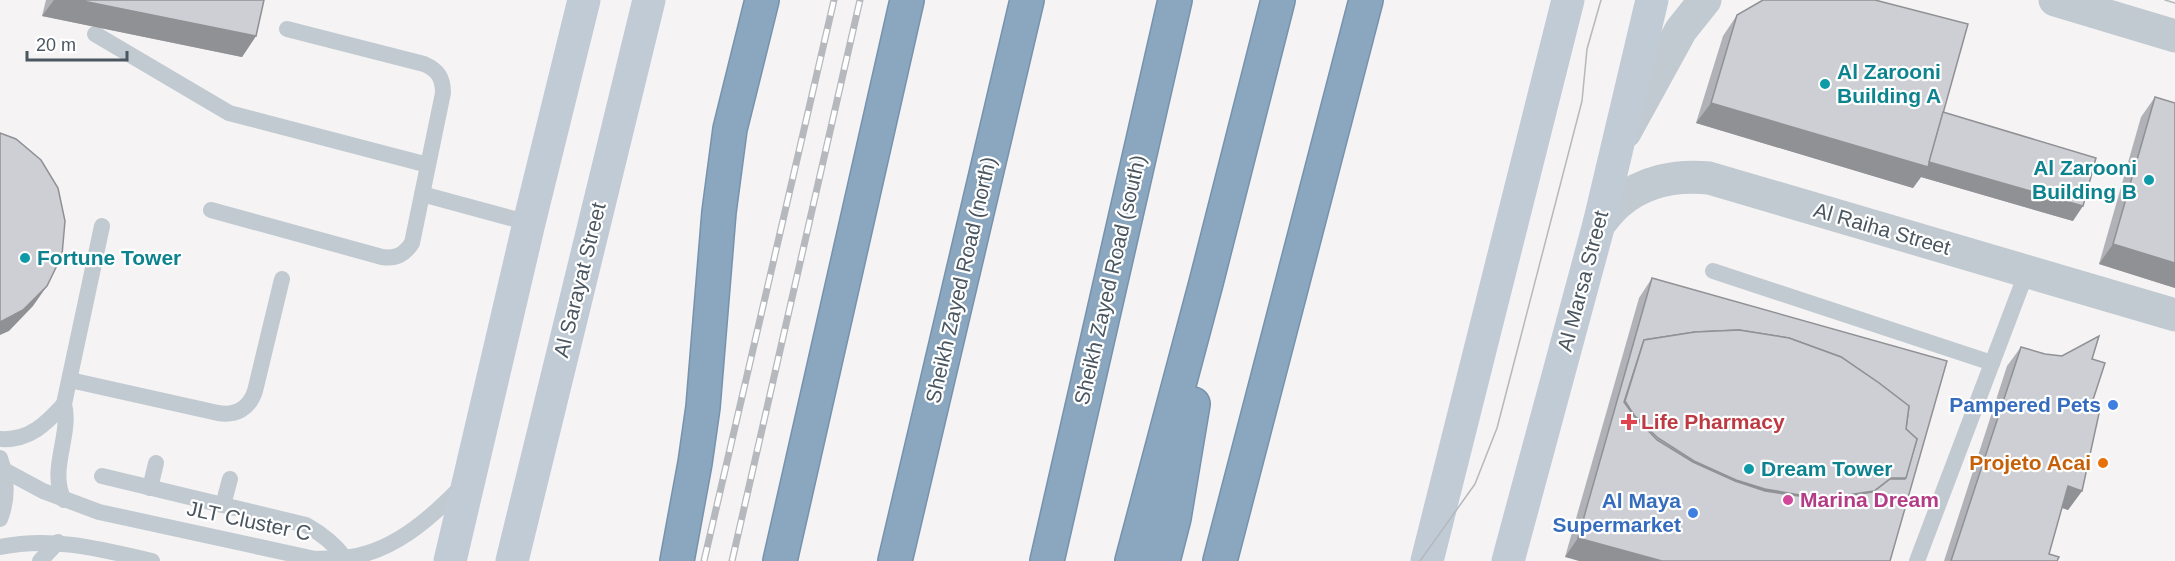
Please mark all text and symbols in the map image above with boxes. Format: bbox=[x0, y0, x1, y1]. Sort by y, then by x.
scale bar bbox=[27, 24, 128, 62]
text: 20 m bbox=[36, 35, 76, 55]
place label: Al Zarooni Building A bbox=[1837, 60, 1941, 107]
marker: Al Zarooni Building A bbox=[1818, 77, 1832, 91]
street label: Sheikh Zayed Road (south) bbox=[1070, 153, 1149, 407]
street label: Sheikh Zayed Road (north) bbox=[921, 154, 1000, 405]
place label: Al Zarooni Building B bbox=[2032, 156, 2137, 203]
marker: Al Zarooni Building B bbox=[2142, 173, 2156, 187]
street label: Al Raiha Street bbox=[1811, 198, 1953, 259]
street label: Al Sarayat Street bbox=[549, 200, 610, 360]
street label: Al Marsa Street bbox=[1553, 208, 1612, 354]
place label: Fortune Tower bbox=[37, 246, 181, 269]
marker: Fortune Tower bbox=[18, 251, 32, 265]
place label: Pampered Pets bbox=[1949, 393, 2101, 416]
marker: Pampered Pets bbox=[2106, 398, 2120, 412]
place label: Life Pharmacy bbox=[1641, 410, 1785, 433]
marker: Life Pharmacy bbox=[1622, 415, 1636, 429]
place label: Projeto Acai bbox=[1969, 451, 2091, 474]
marker: Projeto Acai bbox=[2096, 456, 2110, 470]
place label: Dream Tower bbox=[1761, 457, 1893, 480]
marker: Dream Tower bbox=[1742, 462, 1756, 476]
place label: Marina Dream bbox=[1800, 488, 1939, 511]
place label: Al Maya Supermarket bbox=[1553, 489, 1681, 536]
marker: Marina Dream bbox=[1781, 493, 1795, 507]
street label: JLT Cluster C bbox=[185, 496, 313, 545]
marker: Al Maya Supermarket bbox=[1686, 506, 1700, 520]

